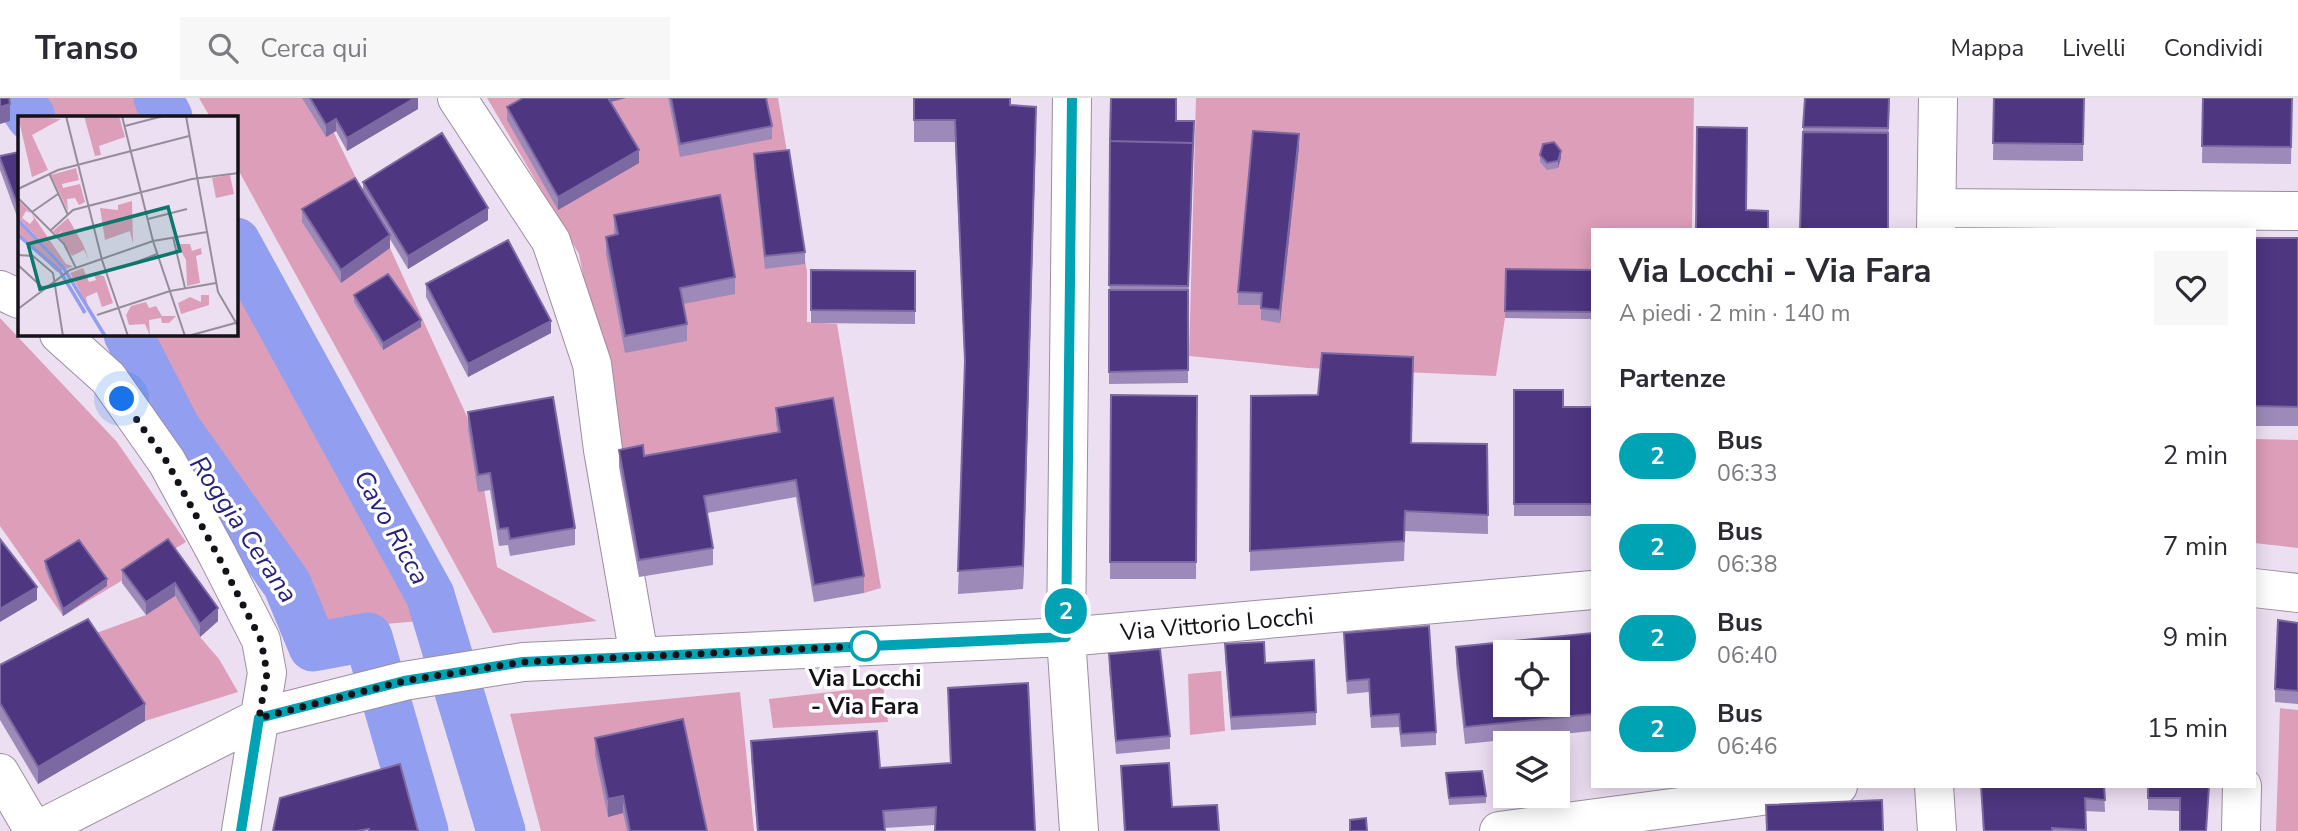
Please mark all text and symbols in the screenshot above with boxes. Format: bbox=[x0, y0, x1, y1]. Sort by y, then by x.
search box bbox=[180, 17, 670, 80]
text: Transo bbox=[35, 26, 138, 71]
icon: search bbox=[204, 29, 242, 67]
text: Cerca qui bbox=[260, 31, 368, 66]
text: Mappa bbox=[1950, 32, 2024, 64]
text: Livelli bbox=[2062, 32, 2126, 64]
text: Condividi bbox=[2164, 32, 2263, 64]
inset map bbox=[18, 116, 238, 336]
text: Via Locchi - Via Fara bbox=[1619, 249, 1932, 294]
button: heart bbox=[2154, 251, 2228, 325]
text: A piedi · 2 min · 140 m bbox=[1619, 298, 1850, 329]
text: Partenze bbox=[1619, 361, 1726, 396]
your location bbox=[104, 381, 139, 416]
text: Bus bbox=[1717, 423, 1763, 458]
text: 2 min bbox=[2163, 438, 2228, 473]
text: 2 bbox=[1650, 440, 1665, 472]
water label: Roggia Cerana bbox=[181, 449, 306, 610]
text: 06:33 bbox=[1717, 458, 1777, 489]
water label: Cavo Ricca bbox=[346, 464, 437, 591]
text: Bus bbox=[1717, 514, 1763, 549]
text: 7 min bbox=[2163, 529, 2228, 564]
text: 2 bbox=[1650, 531, 1665, 563]
text: 06:38 bbox=[1717, 549, 1777, 580]
line badge: 2 bbox=[1043, 588, 1089, 634]
text: 2 bbox=[1059, 595, 1073, 627]
street label: Via Vittorio Locchi bbox=[1118, 600, 1315, 648]
text: Bus bbox=[1717, 605, 1763, 640]
text: 9 min bbox=[2163, 620, 2228, 655]
text: 2 bbox=[1650, 622, 1665, 654]
marker: Via Locchi - Via Fara bbox=[850, 631, 880, 661]
map controls bbox=[1493, 640, 1570, 808]
button: locate bbox=[1493, 640, 1570, 717]
text: 06:40 bbox=[1717, 640, 1777, 671]
place label: Via Locchi - Via Fara bbox=[808, 662, 921, 722]
text: Bus bbox=[1717, 696, 1763, 731]
text: 15 min bbox=[2147, 711, 2228, 746]
text: 2 bbox=[1650, 713, 1665, 745]
button: layers bbox=[1493, 731, 1570, 808]
text: 06:46 bbox=[1717, 731, 1777, 762]

